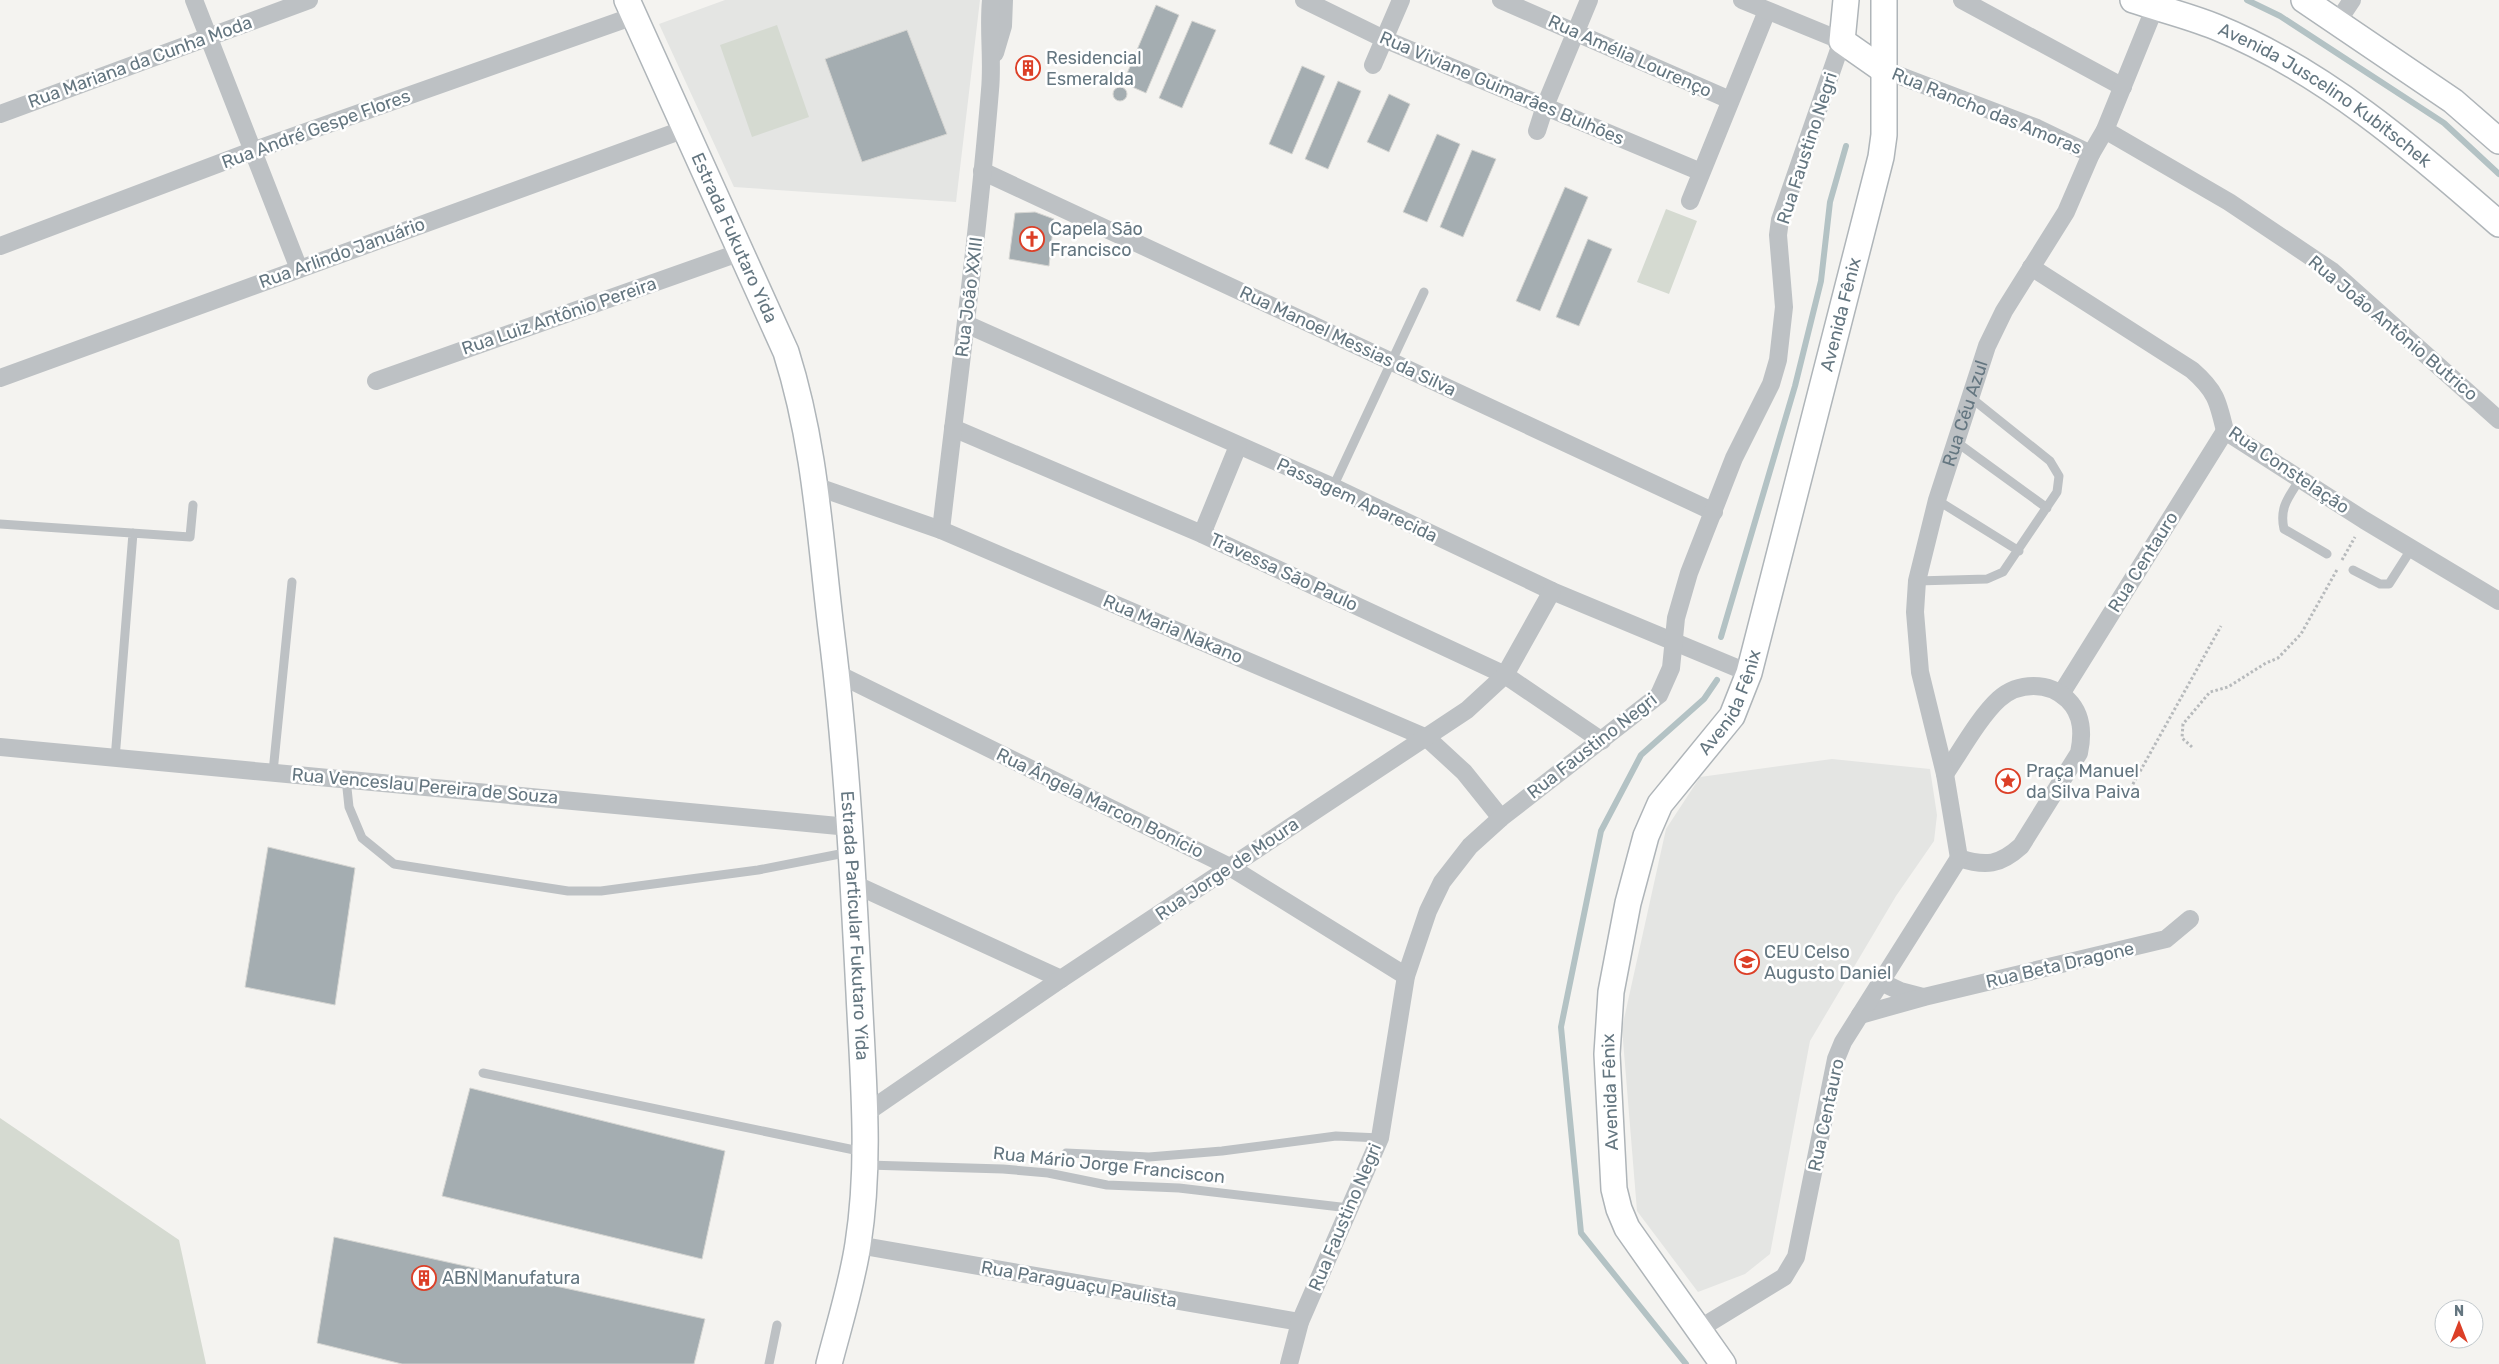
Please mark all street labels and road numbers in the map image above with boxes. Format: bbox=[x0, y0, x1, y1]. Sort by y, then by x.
street label: Rua Amélia Lourenço bbox=[1545, 10, 1715, 102]
street label: Rua Mariana da Cunha Moda bbox=[25, 11, 255, 113]
street label: Avenida Juscelino Kubitschek bbox=[2215, 18, 2436, 172]
street label: Rua Viviane Guimarães Bulhões bbox=[1376, 26, 1628, 150]
street label: Rua Rancho das Amoras bbox=[1889, 63, 2085, 159]
street label: Rua Faustino Negri bbox=[1772, 69, 1842, 227]
street label: Rua André Gespe Flores bbox=[219, 85, 413, 173]
street label: Estrada Fukutaro Yida bbox=[686, 149, 782, 326]
street label: Rua Arlindo Januário bbox=[256, 213, 428, 293]
street label: Rua João XXIII bbox=[951, 236, 987, 358]
street label: Rua João Antônio Butrico bbox=[2304, 251, 2482, 405]
street label: Avenida Fênix bbox=[1816, 255, 1866, 374]
street label: Rua Luiz Antônio Pereira bbox=[459, 272, 659, 360]
street label: Rua Manoel Messias da Silva bbox=[1236, 281, 1460, 401]
street label: Rua Céu Azul bbox=[1938, 357, 1993, 469]
street label: Rua Constelação bbox=[2224, 421, 2354, 519]
street label: Passagem Aparecida bbox=[1273, 453, 1441, 547]
street label: Rua Centauro bbox=[2103, 508, 2183, 616]
street label: Travessa São Paulo bbox=[1207, 528, 1361, 616]
street label: Rua Maria Nakano bbox=[1100, 590, 1246, 668]
street label: Avenida Fênix bbox=[1694, 647, 1766, 759]
street label: Rua Faustino Negri bbox=[1523, 689, 1661, 803]
street label: Rua Ângela Marcon Bonício bbox=[993, 743, 1207, 863]
street label: Rua Venceslau Pereira de Souza bbox=[291, 763, 559, 809]
street label: Estrada Particular Fukutaro Yida bbox=[836, 790, 874, 1061]
street label: Rua Jorge de Moura bbox=[1151, 813, 1303, 925]
street label: Rua Beta Dragone bbox=[1984, 937, 2136, 993]
street label: Avenida Fênix bbox=[1597, 1033, 1623, 1151]
street label: Rua Centauro bbox=[1803, 1057, 1849, 1173]
street label: Rua Faustino Negri bbox=[1304, 1140, 1386, 1294]
street label: Rua Mário Jorge Franciscon bbox=[992, 1142, 1226, 1188]
street label: Rua Paraguaçu Paulista bbox=[979, 1256, 1179, 1312]

